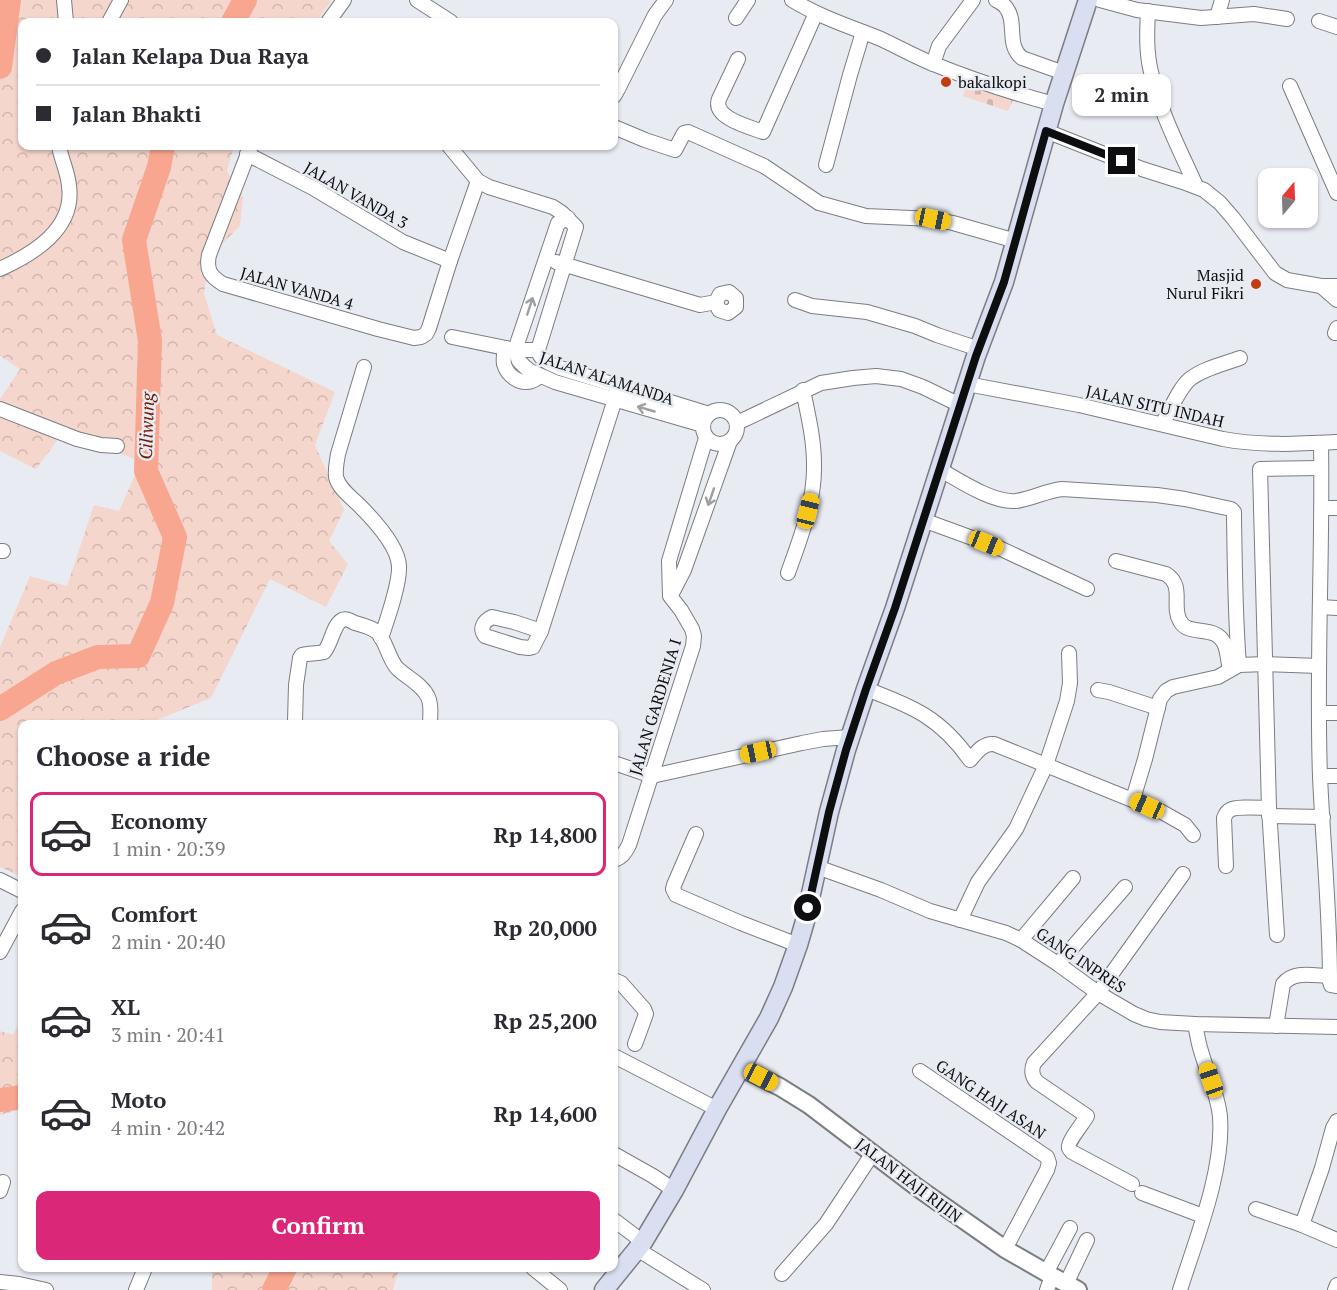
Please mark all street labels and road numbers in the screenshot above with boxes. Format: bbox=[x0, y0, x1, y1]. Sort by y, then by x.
street label: JALAN VANDA 3 bbox=[300, 156, 412, 234]
street label: JALAN VANDA 4 bbox=[238, 261, 357, 315]
street label: JALAN ALAMANDA bbox=[537, 346, 677, 410]
street label: JALAN SITU INDAH bbox=[1084, 379, 1226, 433]
street label: JALAN GARDENIA I bbox=[624, 636, 686, 778]
street label: GANG INPRES bbox=[1032, 922, 1130, 998]
street label: GANG HAJI ASAN bbox=[932, 1054, 1050, 1144]
street label: JALAN HAJI RIJIN bbox=[851, 1133, 967, 1227]

